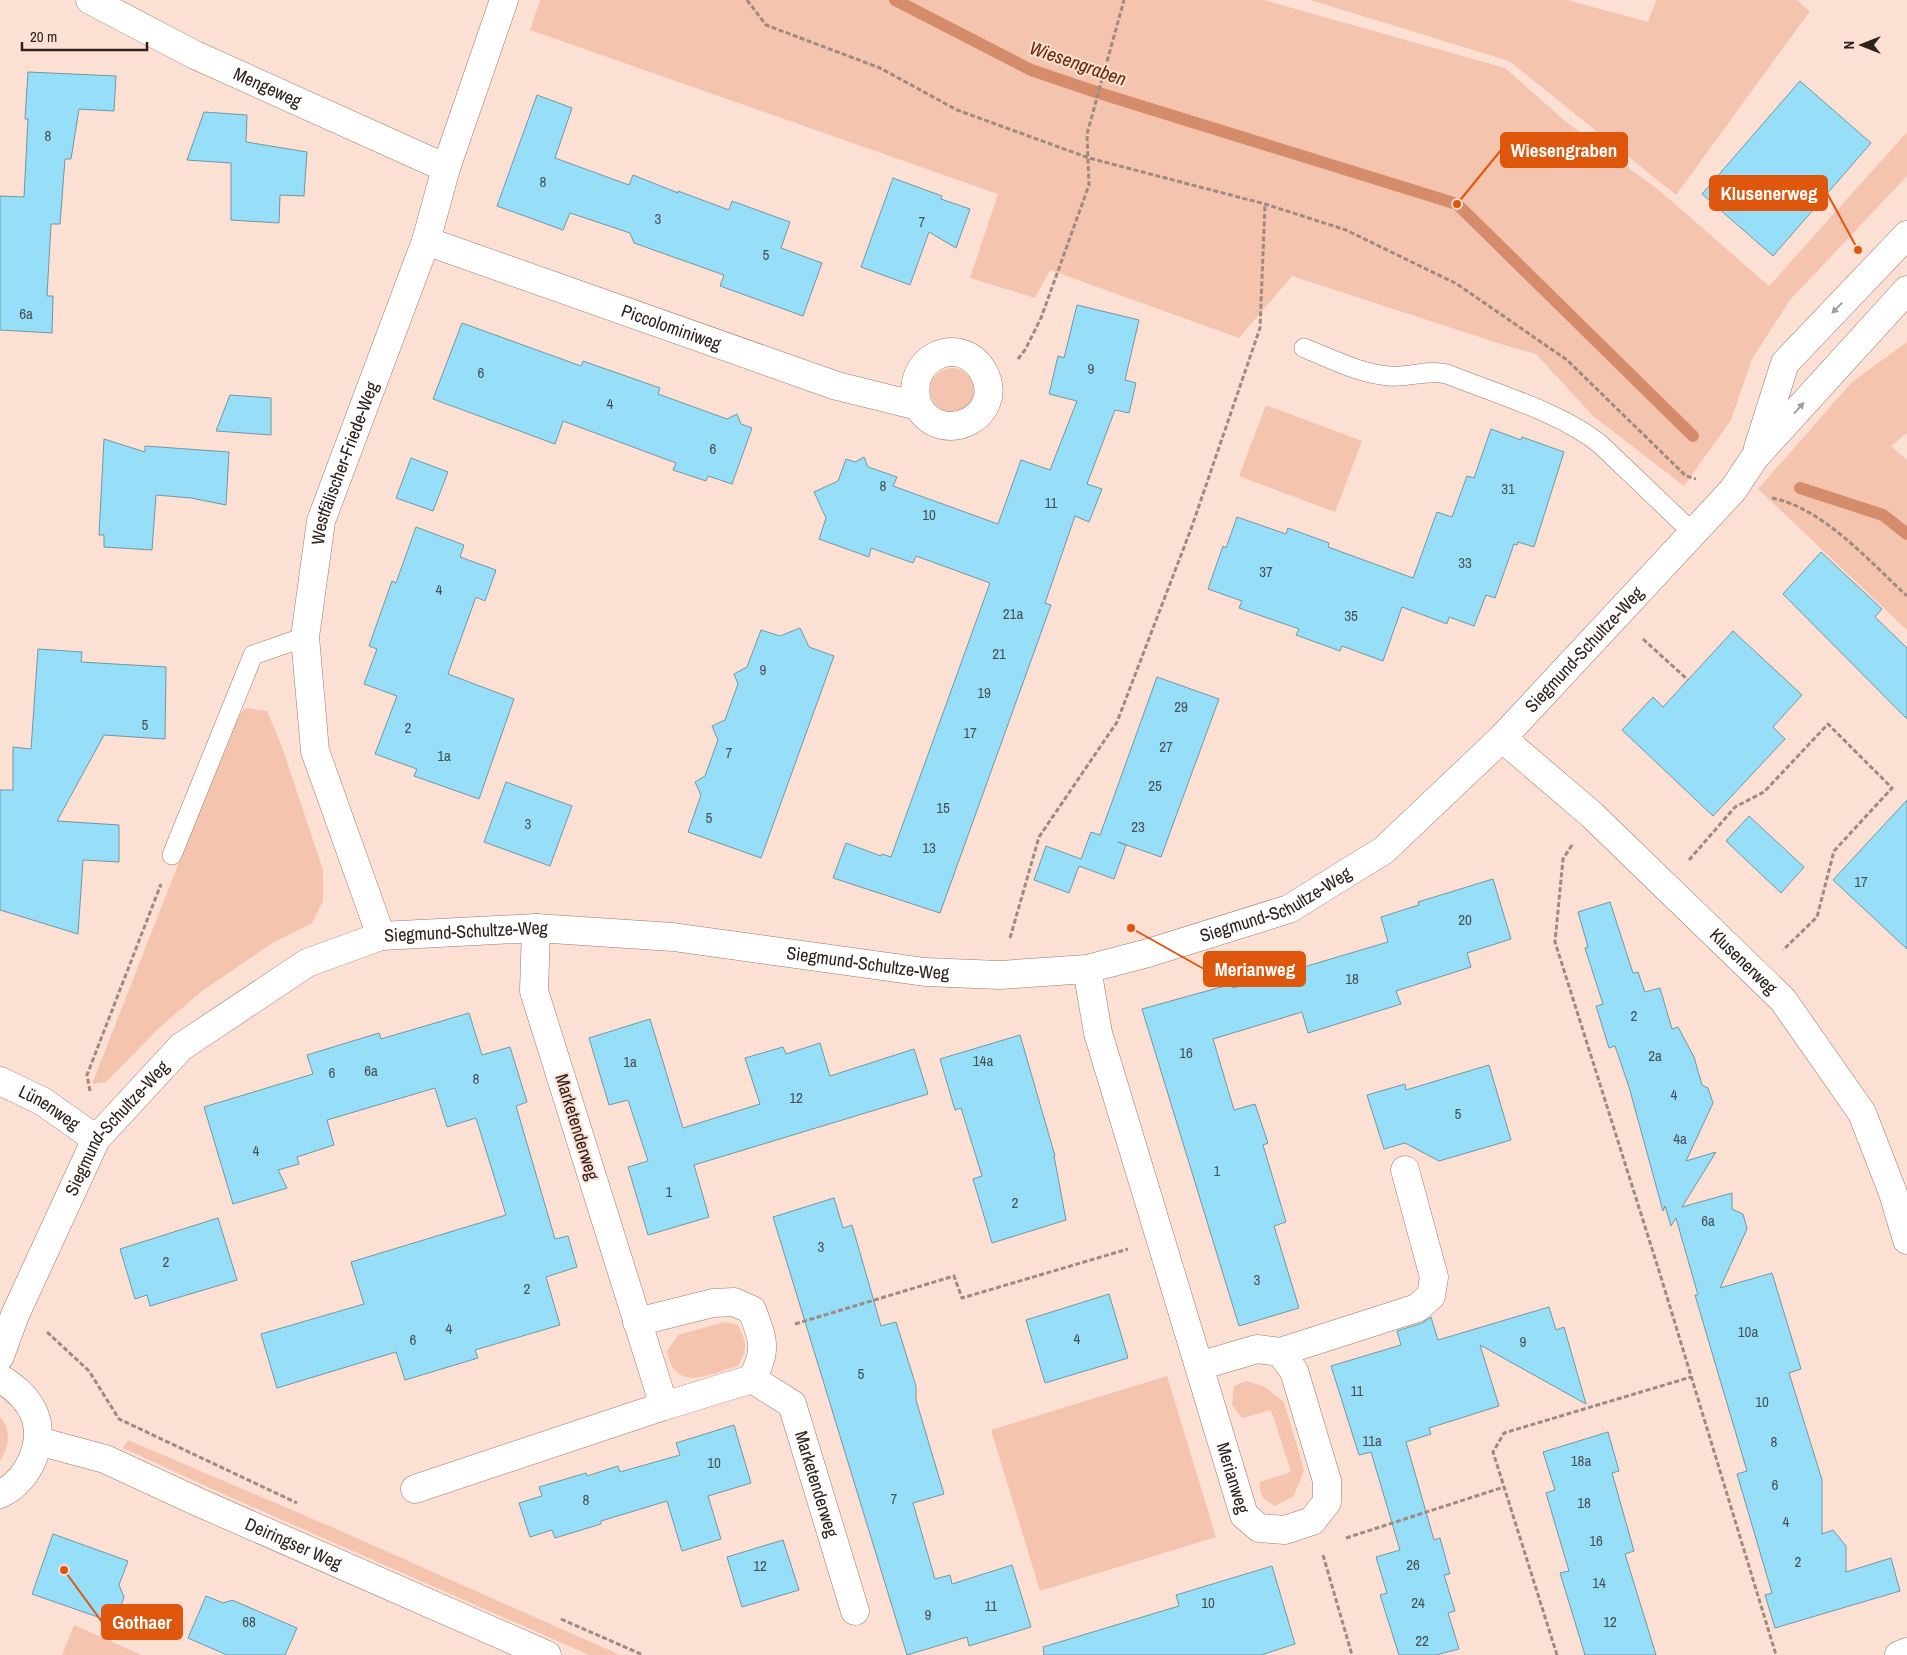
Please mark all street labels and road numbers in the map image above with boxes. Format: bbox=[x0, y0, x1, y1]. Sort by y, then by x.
street label: Mengeweg bbox=[230, 61, 306, 114]
street label: Piccolominiweg bbox=[618, 298, 725, 356]
street label: Westfälischer-Friede-Weg bbox=[305, 377, 384, 546]
street label: Siegmund-Schultze-Weg bbox=[1519, 580, 1649, 718]
street label: Siegmund-Schultze-Weg bbox=[1197, 860, 1356, 948]
street label: Siegmund-Schultze-Weg bbox=[383, 915, 550, 948]
street label: Klusenerweg bbox=[1704, 922, 1784, 1000]
street label: Siegmund-Schultze-Weg bbox=[785, 940, 951, 985]
street label: Siegmund-Schultze-Weg bbox=[59, 1054, 175, 1200]
street label: Marketenderweg bbox=[549, 1071, 606, 1184]
street label: Lünenweg bbox=[15, 1079, 86, 1136]
street label: Marketenderweg bbox=[789, 1428, 845, 1541]
street label: Merianweg bbox=[1211, 1439, 1256, 1517]
street label: Deiringser Weg bbox=[241, 1511, 347, 1576]

